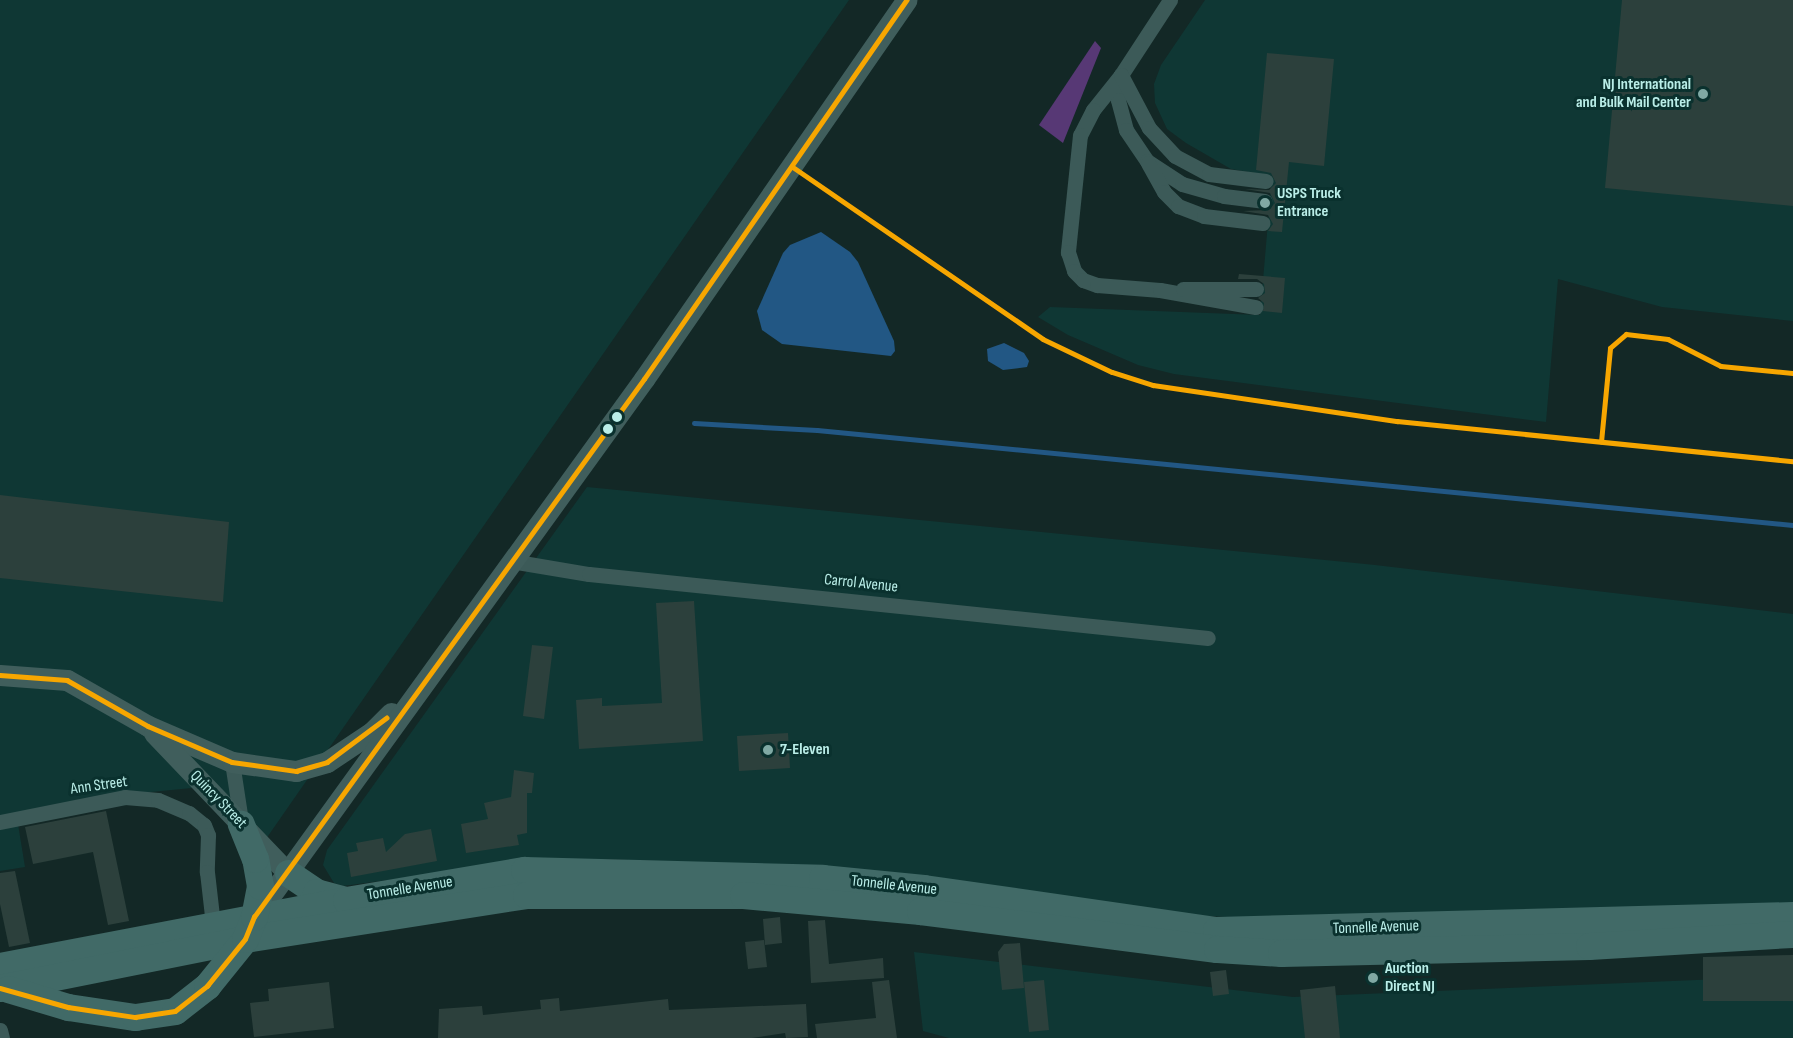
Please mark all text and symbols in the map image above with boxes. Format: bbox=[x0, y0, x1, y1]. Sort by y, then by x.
place label: NJ International and Bulk Mail Center bbox=[1576, 75, 1691, 113]
marker: NJ International and Bulk Mail Center bbox=[1696, 87, 1710, 101]
place label: USPS Truck Entrance bbox=[1277, 184, 1341, 222]
marker: USPS Truck Entrance bbox=[1258, 196, 1272, 210]
unlabelled marker bbox=[611, 411, 623, 423]
unlabelled marker bbox=[602, 423, 614, 435]
street label: Carrol Avenue bbox=[823, 571, 899, 597]
place label: 7-Eleven bbox=[780, 740, 830, 760]
marker: 7-Eleven bbox=[761, 743, 775, 757]
street label: Quincy Street bbox=[186, 767, 250, 833]
street label: Ann Street bbox=[69, 773, 129, 799]
street label: Tonnelle Avenue bbox=[850, 872, 938, 900]
street label: Tonnelle Avenue bbox=[366, 873, 454, 905]
street label: Tonnelle Avenue bbox=[1333, 917, 1419, 939]
place label: Auction Direct NJ bbox=[1385, 959, 1435, 997]
marker: Auction Direct NJ bbox=[1366, 971, 1380, 985]

